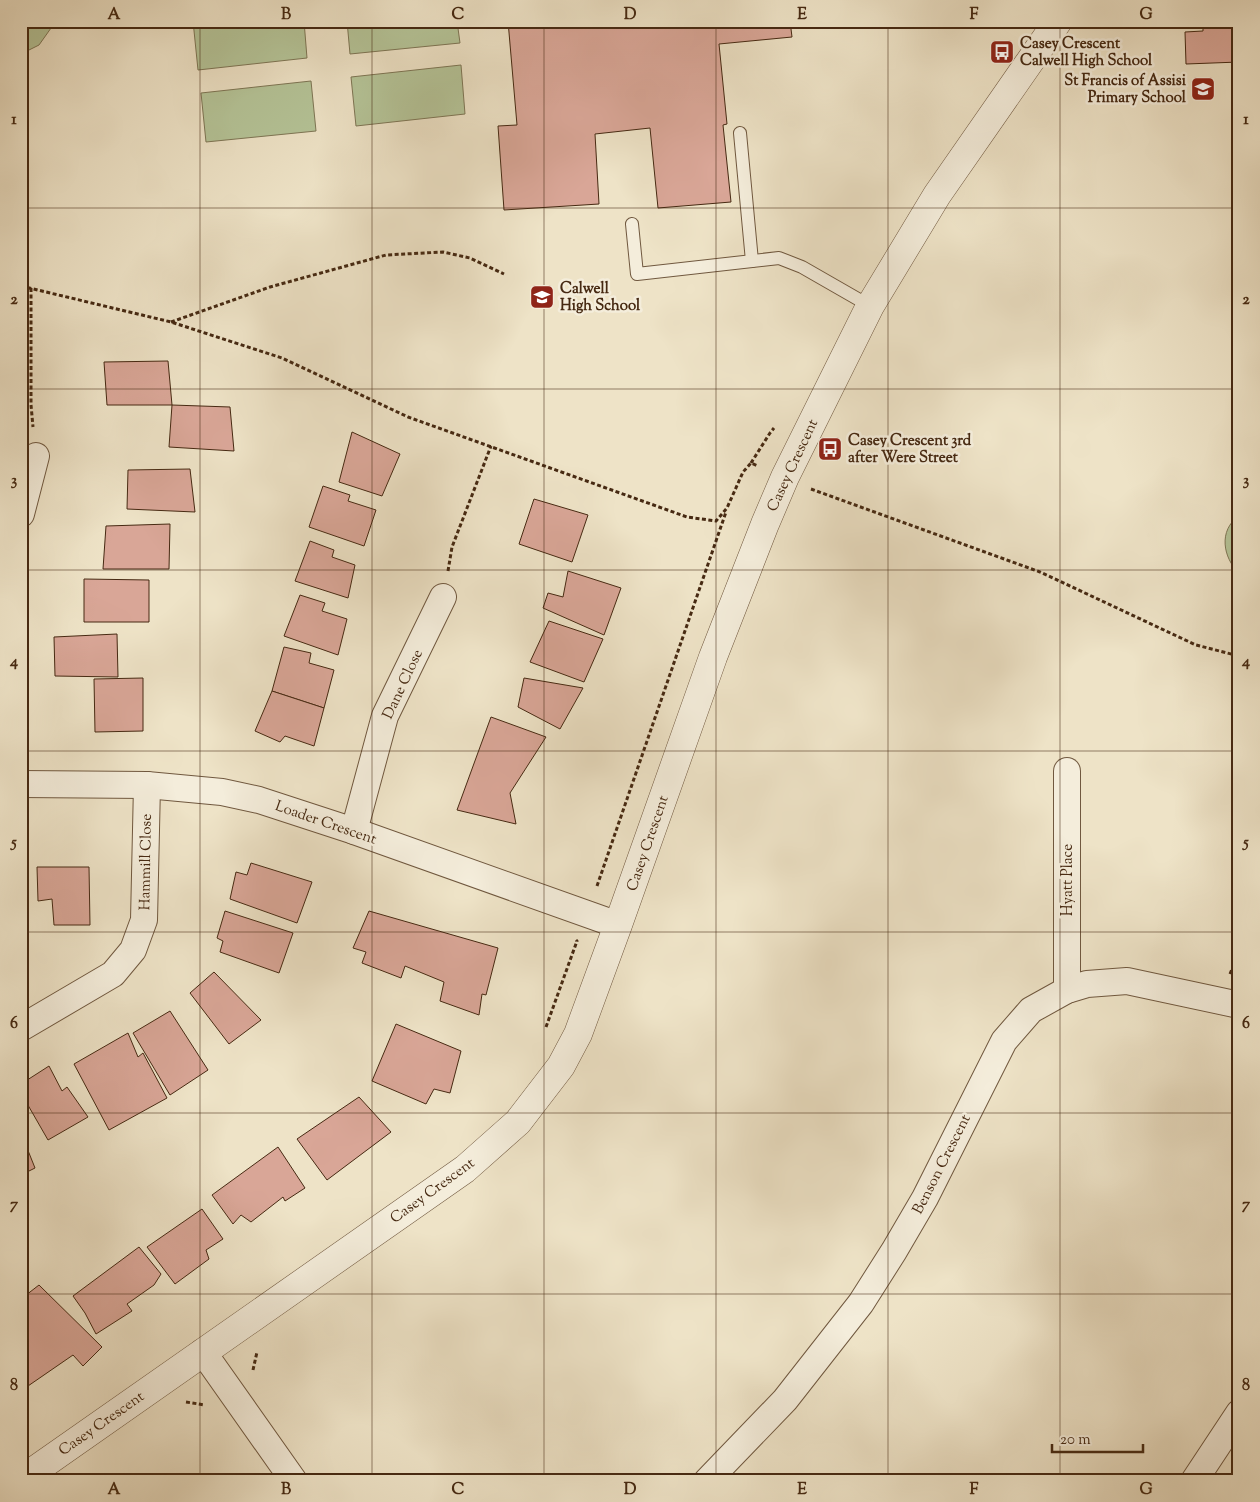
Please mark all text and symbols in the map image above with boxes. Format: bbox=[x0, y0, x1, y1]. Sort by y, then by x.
text: A bbox=[108, 4, 121, 27]
text: B bbox=[281, 4, 291, 27]
text: C bbox=[452, 4, 465, 27]
text: D bbox=[624, 4, 637, 27]
text: E bbox=[797, 4, 807, 27]
text: F bbox=[970, 4, 979, 27]
text: G bbox=[1139, 4, 1153, 27]
place label: Casey Crescent Calwell High School bbox=[1020, 34, 1153, 72]
bus stop icon: Casey Crescent Calwell High School bbox=[989, 39, 1015, 65]
place label: St Francis of Assisi Primary School bbox=[1064, 71, 1187, 109]
school or university icon: St Francis of Assisi Primary School bbox=[1190, 76, 1216, 102]
text: 1 bbox=[11, 109, 17, 132]
text: 1 bbox=[1243, 109, 1249, 132]
place label: Calwell High School bbox=[560, 279, 641, 317]
school or university icon: Calwell High School bbox=[529, 284, 555, 310]
text: 2 bbox=[10, 289, 18, 312]
text: 2 bbox=[1242, 289, 1250, 312]
street label: Casey Crescent bbox=[763, 416, 824, 515]
place label: Casey Crescent 3rd after Were Street bbox=[848, 431, 972, 469]
bus stop icon: Casey Crescent 3rd after Were Street bbox=[817, 436, 843, 462]
text: 3 bbox=[11, 470, 18, 493]
text: 3 bbox=[1243, 470, 1250, 493]
street label: Dane Close bbox=[378, 646, 429, 723]
text: 4 bbox=[9, 651, 18, 674]
text: 4 bbox=[1241, 651, 1250, 674]
street label: Casey Crescent bbox=[622, 793, 675, 894]
street label: Loader Crescent bbox=[272, 796, 379, 851]
street label: Hammill Close bbox=[135, 814, 158, 911]
text: 5 bbox=[9, 832, 17, 855]
text: 5 bbox=[1241, 832, 1249, 855]
street label: Hyatt Place bbox=[1058, 844, 1079, 916]
text: 6 bbox=[10, 1013, 18, 1036]
text: 6 bbox=[1242, 1013, 1250, 1036]
street label: Benson Crescent bbox=[908, 1111, 977, 1218]
street label: Casey Crescent bbox=[386, 1153, 480, 1229]
text: 7 bbox=[10, 1194, 19, 1217]
text: 7 bbox=[1242, 1194, 1251, 1217]
text: 8 bbox=[10, 1375, 18, 1398]
text: 8 bbox=[1242, 1375, 1250, 1398]
street label: Casey Crescent bbox=[55, 1387, 149, 1462]
scale bar bbox=[1052, 1422, 1144, 1454]
text: 20 m bbox=[1060, 1430, 1091, 1451]
text: A bbox=[108, 1479, 121, 1502]
text: B bbox=[281, 1479, 291, 1502]
text: C bbox=[452, 1479, 465, 1502]
text: D bbox=[624, 1479, 637, 1502]
text: E bbox=[797, 1479, 807, 1502]
text: F bbox=[970, 1479, 979, 1502]
text: G bbox=[1139, 1479, 1153, 1502]

